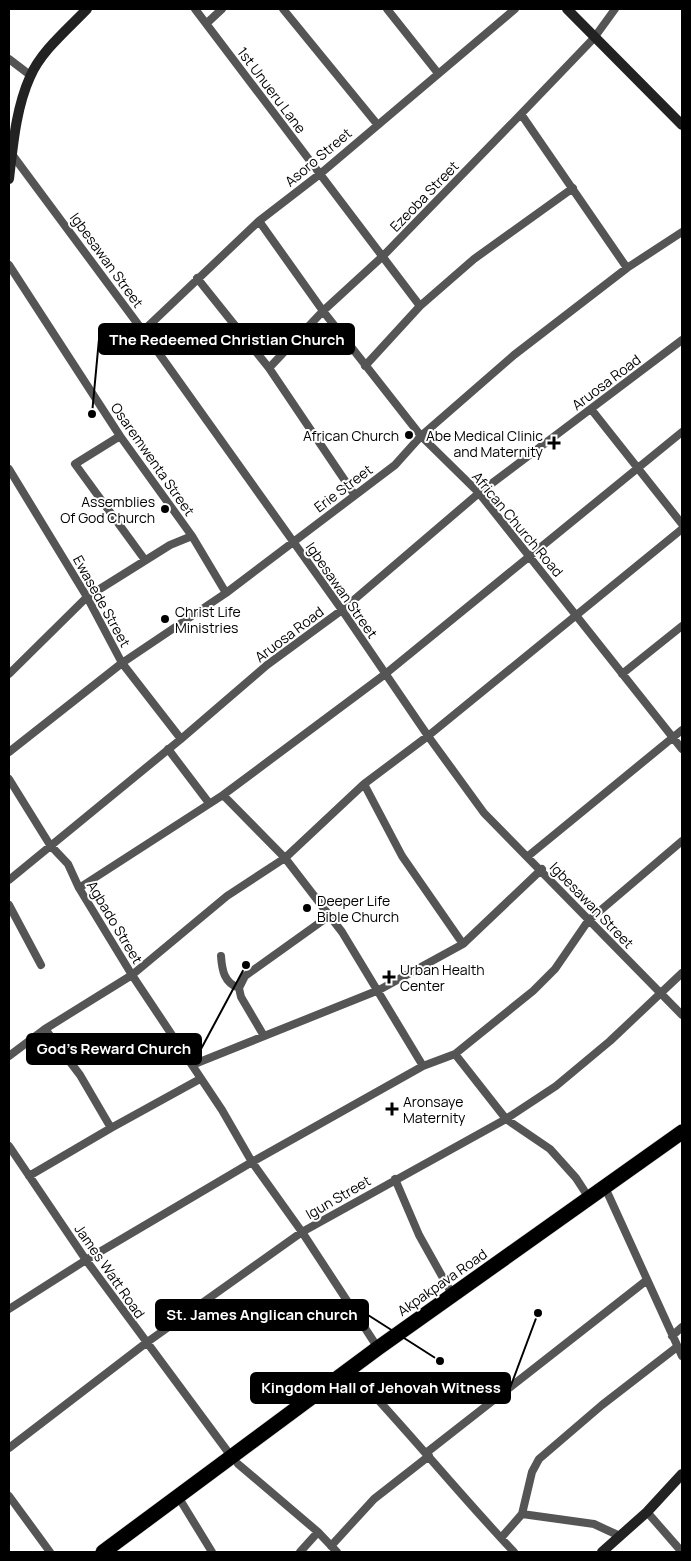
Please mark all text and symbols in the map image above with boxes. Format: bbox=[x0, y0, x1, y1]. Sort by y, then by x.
street label: 1st Unueru Lane bbox=[233, 43, 311, 137]
street label: Asoro Street bbox=[281, 123, 356, 191]
street label: Ezeoba Street bbox=[385, 156, 463, 235]
street label: Igbesawan Street bbox=[66, 209, 148, 312]
callout: The Redeemed Christian Church bbox=[99, 324, 354, 354]
text: The Redeemed Christian Church bbox=[109, 329, 345, 350]
street label: Aruosa Road bbox=[568, 350, 644, 414]
street label: Osaremwenta Street bbox=[107, 399, 199, 520]
place label: African Church bbox=[303, 426, 399, 445]
place label: Abe Medical Clinic and Maternity bbox=[426, 426, 544, 461]
marker: African Church bbox=[403, 429, 415, 441]
marker: Abe Medical Clinic and Maternity bbox=[547, 436, 561, 450]
street label: Erie Street bbox=[310, 460, 376, 516]
street label: African Church Road bbox=[468, 467, 568, 581]
place label: Assemblies Of God Church bbox=[60, 492, 155, 527]
marker: Assemblies Of God Church bbox=[159, 503, 171, 515]
street label: Igbesawan Street bbox=[302, 538, 382, 642]
street label: Ewasede Street bbox=[69, 552, 135, 651]
place label: Christ Life Ministries bbox=[175, 602, 241, 637]
street label: Aruosa Road bbox=[251, 602, 327, 666]
marker: Christ Life Ministries bbox=[159, 613, 171, 625]
street label: Igbesawan Street bbox=[546, 858, 638, 953]
street label: Agbado Street bbox=[83, 877, 147, 967]
place label: Deeper Life Bible Church bbox=[317, 891, 399, 926]
marker: Deeper Life Bible Church bbox=[301, 902, 313, 914]
place label: Urban Health Center bbox=[400, 960, 485, 995]
marker: Urban Health Center bbox=[382, 970, 396, 984]
callout: God's Reward Church bbox=[27, 1034, 201, 1064]
text: God's Reward Church bbox=[37, 1038, 191, 1059]
place label: Aronsaye Maternity bbox=[403, 1092, 466, 1127]
marker: Aronsaye Maternity bbox=[385, 1102, 399, 1116]
street label: Igun Street bbox=[302, 1171, 374, 1223]
street label: James Watt Road bbox=[70, 1220, 150, 1322]
street label: Akpakpava Road bbox=[394, 1244, 490, 1320]
callout: St. James Anglican church bbox=[156, 1300, 368, 1330]
text: St. James Anglican church bbox=[166, 1304, 358, 1325]
callout: Kingdom Hall of Jehovah Witness bbox=[251, 1373, 510, 1403]
text: Kingdom Hall of Jehovah Witness bbox=[261, 1377, 501, 1398]

